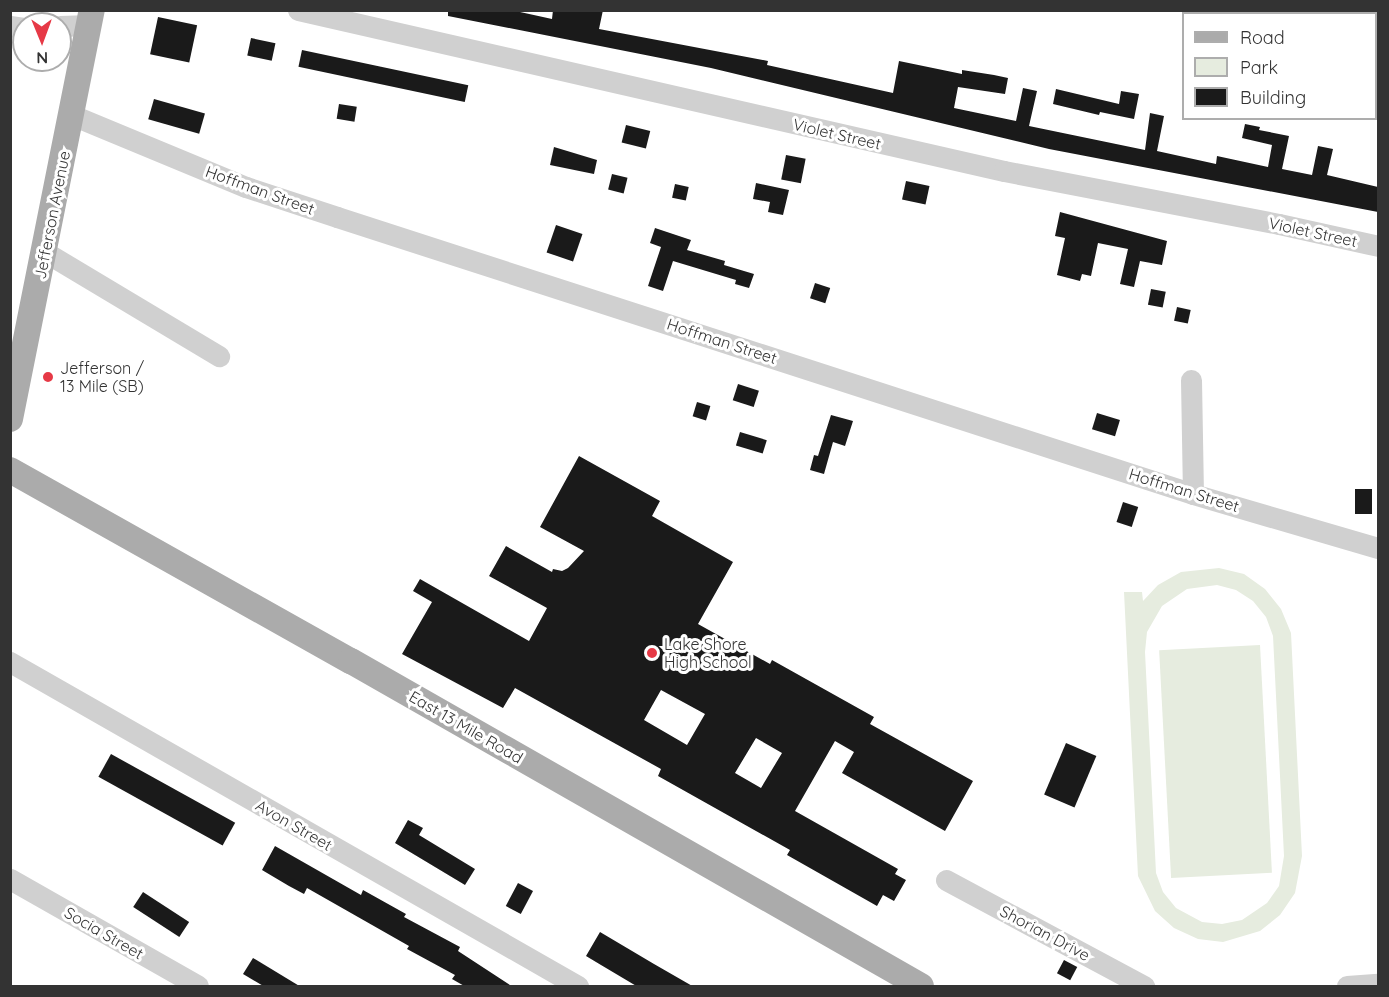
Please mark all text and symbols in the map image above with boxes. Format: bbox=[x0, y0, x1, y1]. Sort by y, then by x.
north arrow bbox=[12, 12, 72, 72]
legend bbox=[1182, 12, 1377, 120]
text: Road bbox=[1240, 26, 1285, 49]
text: N bbox=[36, 48, 48, 68]
text: Park bbox=[1240, 56, 1278, 79]
text: Building bbox=[1240, 86, 1306, 109]
street label: Violet Street bbox=[791, 115, 883, 153]
street label: Jefferson Avenue bbox=[30, 149, 74, 281]
street label: Hoffman Street bbox=[203, 161, 317, 219]
street label: Violet Street bbox=[1267, 213, 1359, 251]
street label: Hoffman Street bbox=[665, 314, 779, 368]
place label: Jefferson / 13 Mile (SB) bbox=[60, 358, 144, 396]
marker: Jefferson / 13 Mile (SB) bbox=[41, 370, 55, 384]
street label: Hoffman Street bbox=[1127, 464, 1241, 516]
place label: Lake Shore High School bbox=[664, 634, 752, 672]
marker: Lake Shore High School bbox=[645, 646, 659, 660]
street label: East 13 Mile Road bbox=[406, 687, 526, 767]
street label: Avon Street bbox=[252, 795, 336, 855]
street label: Shorian Drive bbox=[997, 901, 1093, 965]
street label: Socia Street bbox=[61, 903, 147, 963]

